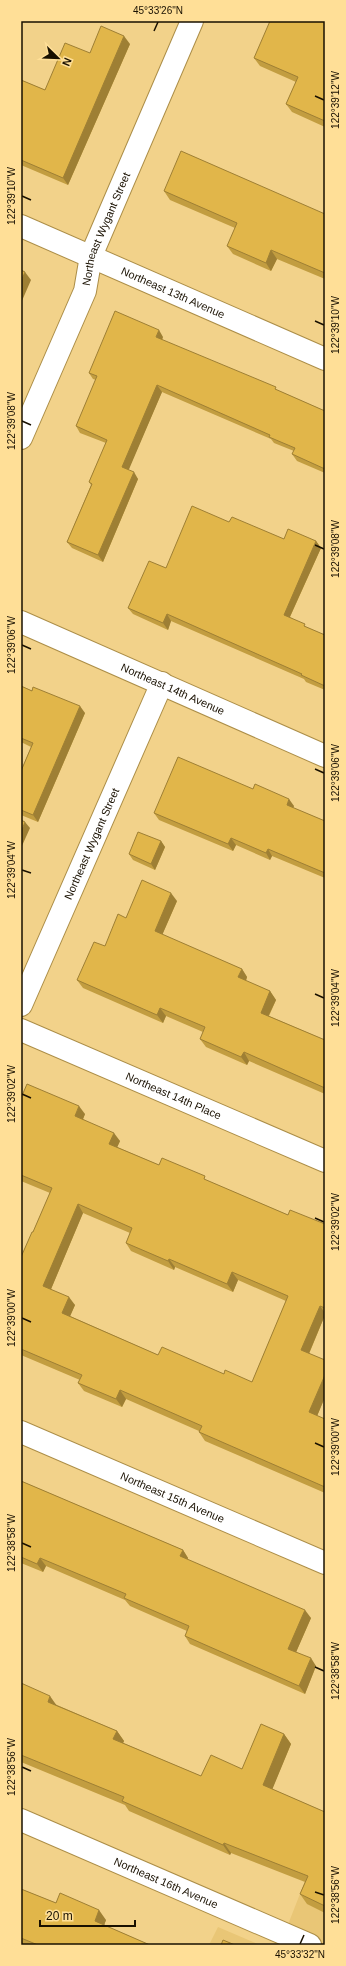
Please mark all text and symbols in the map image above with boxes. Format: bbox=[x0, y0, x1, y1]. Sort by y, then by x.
text: 45°33'26"N bbox=[133, 5, 183, 16]
north arrow bbox=[38, 38, 78, 78]
text: N bbox=[60, 56, 74, 68]
text: 122°39'12"W bbox=[330, 71, 341, 129]
text: 122°39'10"W bbox=[6, 167, 17, 225]
street label: Northeast Wygant Street bbox=[80, 171, 132, 287]
street label: Northeast 13th Avenue bbox=[119, 265, 227, 320]
text: 122°39'10"W bbox=[330, 296, 341, 354]
text: 122°39'08"W bbox=[6, 392, 17, 450]
text: 122°39'08"W bbox=[330, 520, 341, 578]
text: 122°39'06"W bbox=[6, 616, 17, 674]
street label: Northeast 14th Avenue bbox=[119, 661, 226, 717]
text: 122°39'06"W bbox=[330, 744, 341, 802]
street label: Northeast Wygant Street bbox=[62, 786, 121, 901]
text: 122°39'04"W bbox=[6, 841, 17, 899]
text: 122°39'04"W bbox=[330, 969, 341, 1027]
text: 122°39'02"W bbox=[6, 1065, 17, 1123]
street label: Northeast 14th Place bbox=[124, 1070, 223, 1122]
text: 122°39'02"W bbox=[330, 1193, 341, 1251]
text: 122°39'00"W bbox=[6, 1289, 17, 1347]
text: 122°39'00"W bbox=[330, 1418, 341, 1476]
street label: Northeast 15th Avenue bbox=[119, 1470, 226, 1525]
text: 122°38'58"W bbox=[6, 1514, 17, 1572]
text: 122°38'58"W bbox=[330, 1642, 341, 1700]
text: 122°38'56"W bbox=[6, 1738, 17, 1796]
street label: Northeast 16th Avenue bbox=[112, 1855, 220, 1910]
text: 122°38'56"W bbox=[330, 1866, 341, 1924]
scale bar bbox=[40, 1902, 135, 1928]
text: 20 m bbox=[46, 1909, 73, 1923]
text: 45°33'32"N bbox=[275, 1949, 325, 1960]

